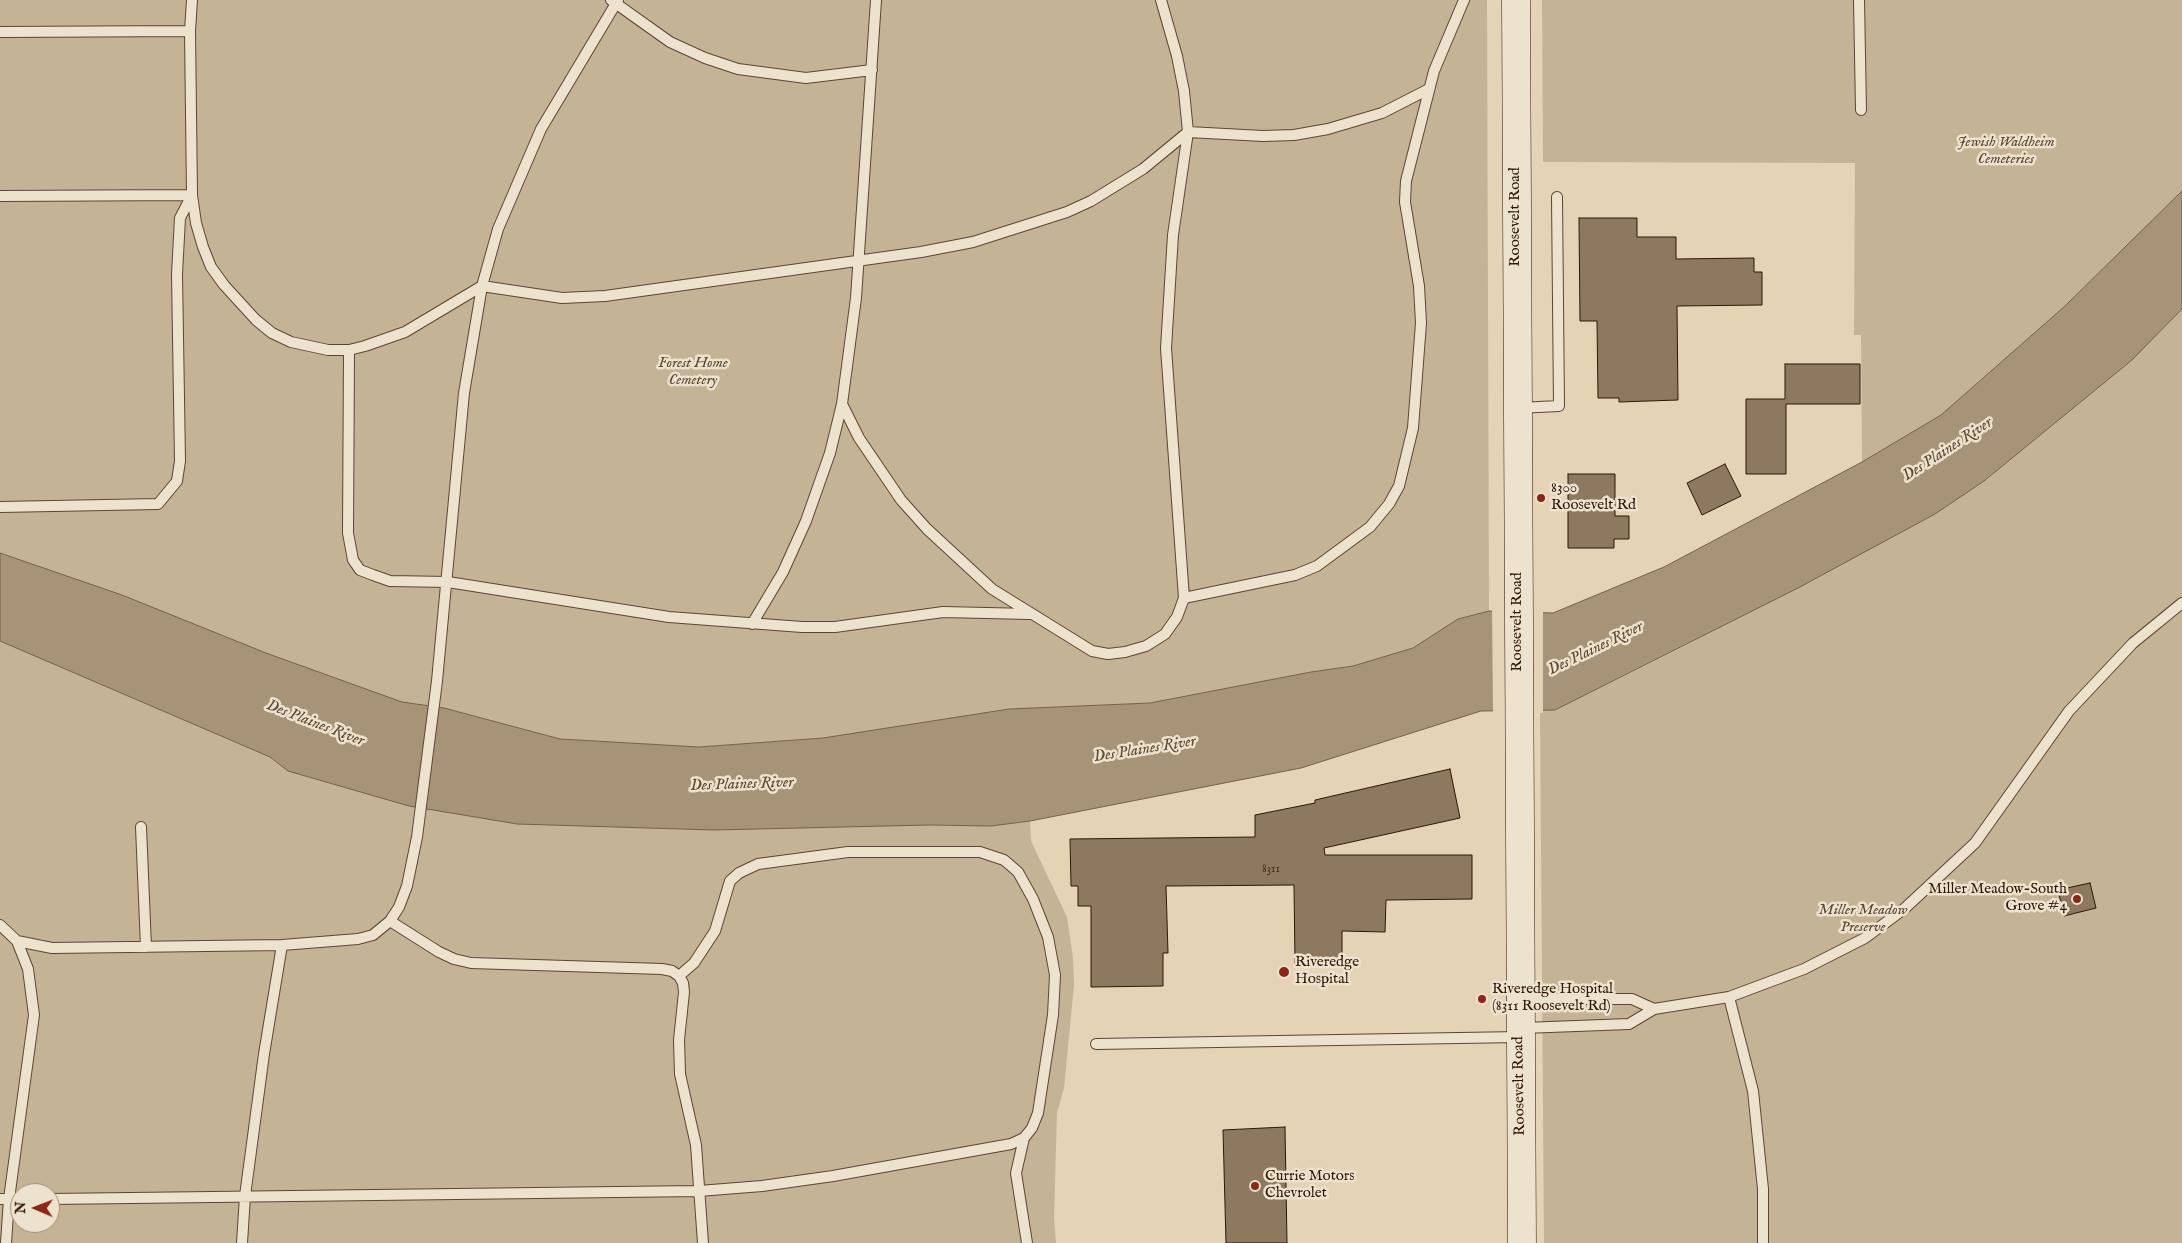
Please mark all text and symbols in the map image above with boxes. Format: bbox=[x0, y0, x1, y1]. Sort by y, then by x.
park label: Jewish Waldheim Cemeteries bbox=[1957, 134, 2055, 169]
street label: Roosevelt Road bbox=[1507, 167, 1525, 267]
park label: Forest Home Cemetery bbox=[658, 355, 728, 390]
water label: Des Plaines River bbox=[1899, 414, 1997, 486]
place label: 8300 Roosevelt Rd bbox=[1551, 480, 1636, 515]
marker: 8300 Roosevelt Rd bbox=[1535, 492, 1547, 504]
street label: Roosevelt Road bbox=[1509, 572, 1527, 672]
water label: Des Plaines River bbox=[1545, 618, 1647, 680]
water label: Des Plaines River bbox=[263, 697, 367, 751]
water label: Des Plaines River bbox=[1093, 732, 1197, 768]
water label: Des Plaines River bbox=[690, 774, 794, 796]
house number: 8311 bbox=[1262, 863, 1280, 877]
place label: Miller Meadow-South Grove #4 bbox=[1928, 881, 2067, 916]
marker: Miller Meadow-South Grove #4 bbox=[2071, 893, 2083, 905]
park label: Miller Meadow Preserve bbox=[1819, 902, 1907, 937]
place label: Riveredge Hospital bbox=[1295, 954, 1359, 989]
marker: Riveredge Hospital bbox=[1277, 965, 1291, 979]
place label: Riveredge Hospital (8311 Roosevelt Rd) bbox=[1492, 981, 1613, 1016]
marker: Riveredge Hospital (8311 Roosevelt Rd) bbox=[1476, 993, 1488, 1005]
street label: Roosevelt Road bbox=[1510, 1036, 1530, 1136]
place label: Currie Motors Chevrolet bbox=[1265, 1168, 1355, 1203]
marker: Currie Motors Chevrolet bbox=[1249, 1180, 1261, 1192]
north arrow bbox=[10, 1183, 60, 1233]
text: N bbox=[12, 1202, 30, 1214]

